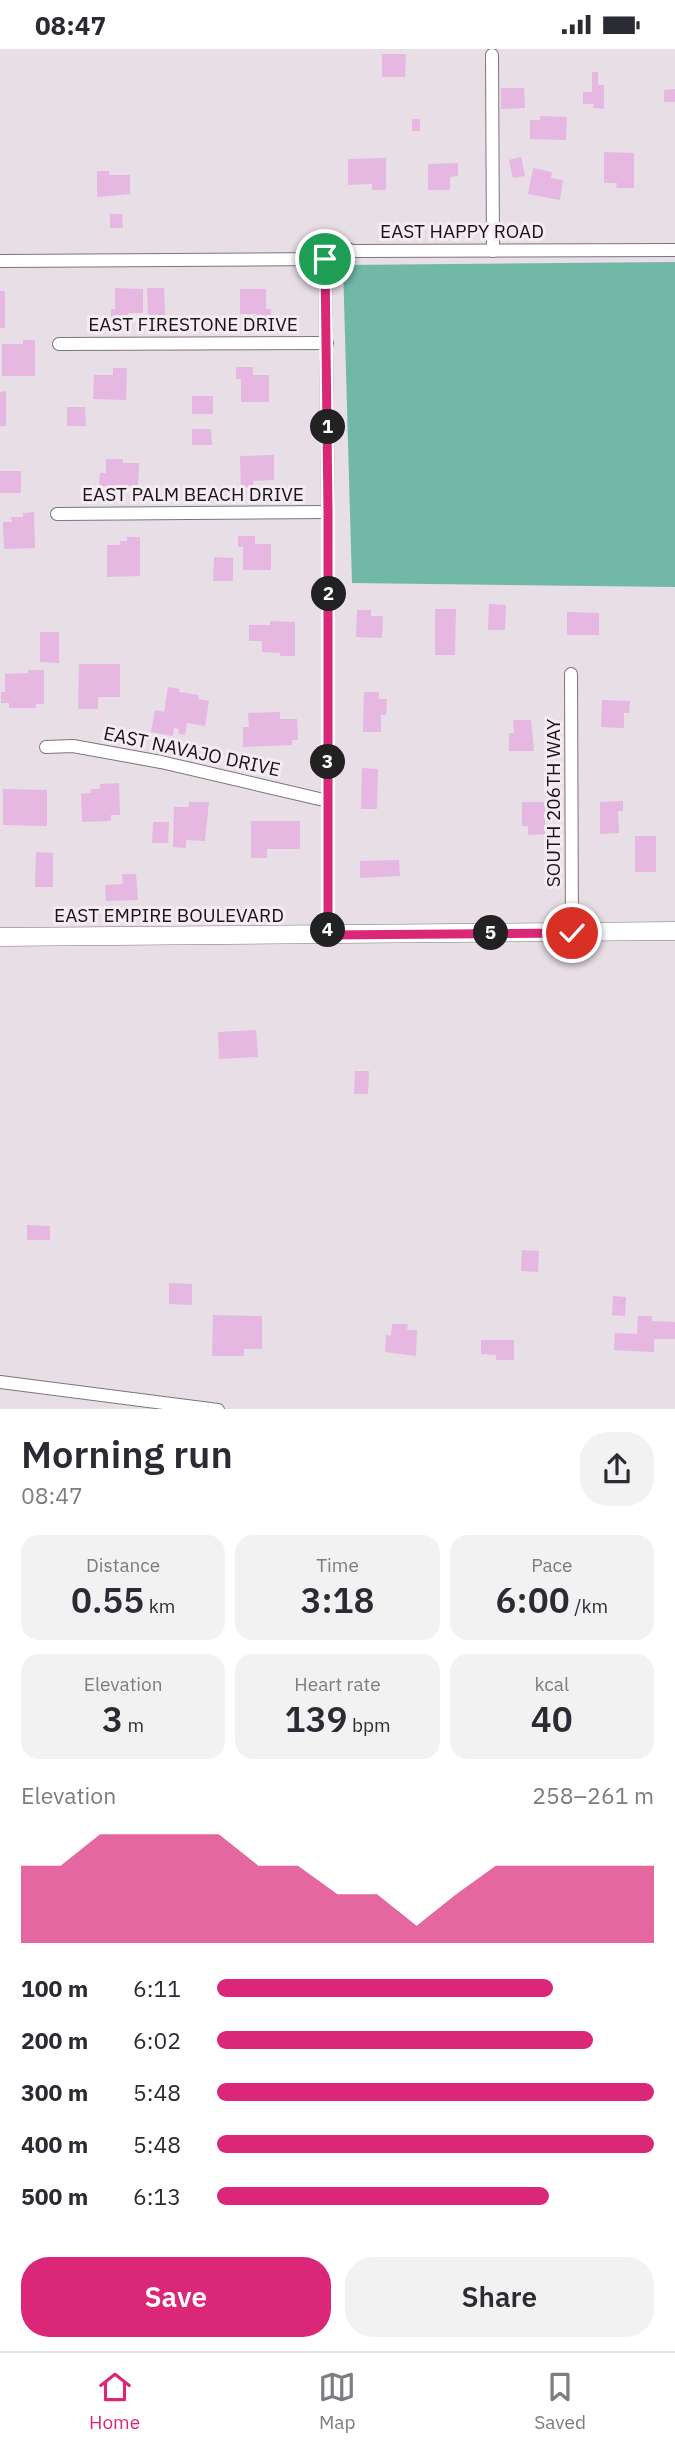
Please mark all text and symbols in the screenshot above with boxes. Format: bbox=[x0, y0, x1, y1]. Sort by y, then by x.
text: 08:47 bbox=[35, 8, 106, 42]
street label: EAST HAPPY ROAD bbox=[380, 219, 544, 243]
pin bbox=[295, 229, 355, 289]
icon: arrive bbox=[306, 240, 344, 278]
street label: EAST FIRESTONE DRIVE bbox=[88, 312, 298, 336]
pin: 1 bbox=[310, 409, 346, 445]
text: 1 bbox=[322, 414, 333, 438]
street label: EAST PALM BEACH DRIVE bbox=[82, 482, 304, 506]
pin: 2 bbox=[312, 577, 346, 611]
text: 2 bbox=[323, 581, 334, 605]
street label: SOUTH 206TH WAY bbox=[541, 718, 565, 887]
street label: EAST NAVAJO DRIVE bbox=[101, 721, 283, 781]
pin: 3 bbox=[310, 745, 346, 779]
text: 3 bbox=[322, 749, 333, 773]
street label: EAST EMPIRE BOULEVARD bbox=[54, 903, 284, 927]
pin bbox=[542, 903, 602, 963]
pin: 4 bbox=[310, 913, 346, 947]
icon: check bbox=[553, 914, 591, 952]
pin: 5 bbox=[474, 915, 508, 951]
text: 4 bbox=[322, 917, 333, 941]
text: 5 bbox=[485, 920, 496, 944]
text: Morning run bbox=[21, 1429, 233, 1478]
button: share bbox=[580, 1432, 654, 1506]
text: 08:47 bbox=[21, 1480, 83, 1510]
text: Distance bbox=[86, 1553, 160, 1577]
text: Time bbox=[316, 1553, 359, 1577]
text: Pace bbox=[531, 1553, 573, 1577]
text: 0.55 bbox=[71, 1577, 144, 1623]
text: 3:18 bbox=[300, 1577, 375, 1623]
text: 6:00 bbox=[496, 1577, 570, 1623]
text: km bbox=[144, 1594, 175, 1618]
text: /km bbox=[570, 1594, 608, 1618]
text: Elevation bbox=[84, 1672, 163, 1696]
text: Heart rate bbox=[294, 1672, 381, 1696]
text: kcal bbox=[535, 1672, 569, 1696]
text: 3 bbox=[102, 1696, 123, 1742]
text: 139 bbox=[284, 1696, 347, 1742]
text: 40 bbox=[531, 1696, 573, 1742]
text: m bbox=[123, 1713, 144, 1737]
text: bpm bbox=[347, 1713, 391, 1737]
text: Elevation bbox=[21, 1780, 116, 1810]
text: 258–261 m bbox=[532, 1780, 654, 1810]
text: 100 m bbox=[21, 1973, 88, 2003]
text: 6:11 bbox=[133, 1973, 181, 2003]
text: 200 m bbox=[21, 2025, 88, 2055]
text: 6:02 bbox=[133, 2025, 181, 2055]
text: 300 m bbox=[21, 2077, 88, 2107]
text: 5:48 bbox=[133, 2077, 181, 2107]
text: 400 m bbox=[21, 2129, 88, 2159]
text: 5:48 bbox=[133, 2129, 181, 2159]
text: 500 m bbox=[21, 2181, 88, 2211]
text: 6:13 bbox=[133, 2181, 181, 2211]
button: Save bbox=[21, 2257, 331, 2337]
button: Share bbox=[345, 2257, 654, 2337]
tab: Home bbox=[89, 2368, 140, 2434]
tab: Map bbox=[318, 2368, 356, 2434]
tab: Saved bbox=[534, 2368, 586, 2434]

